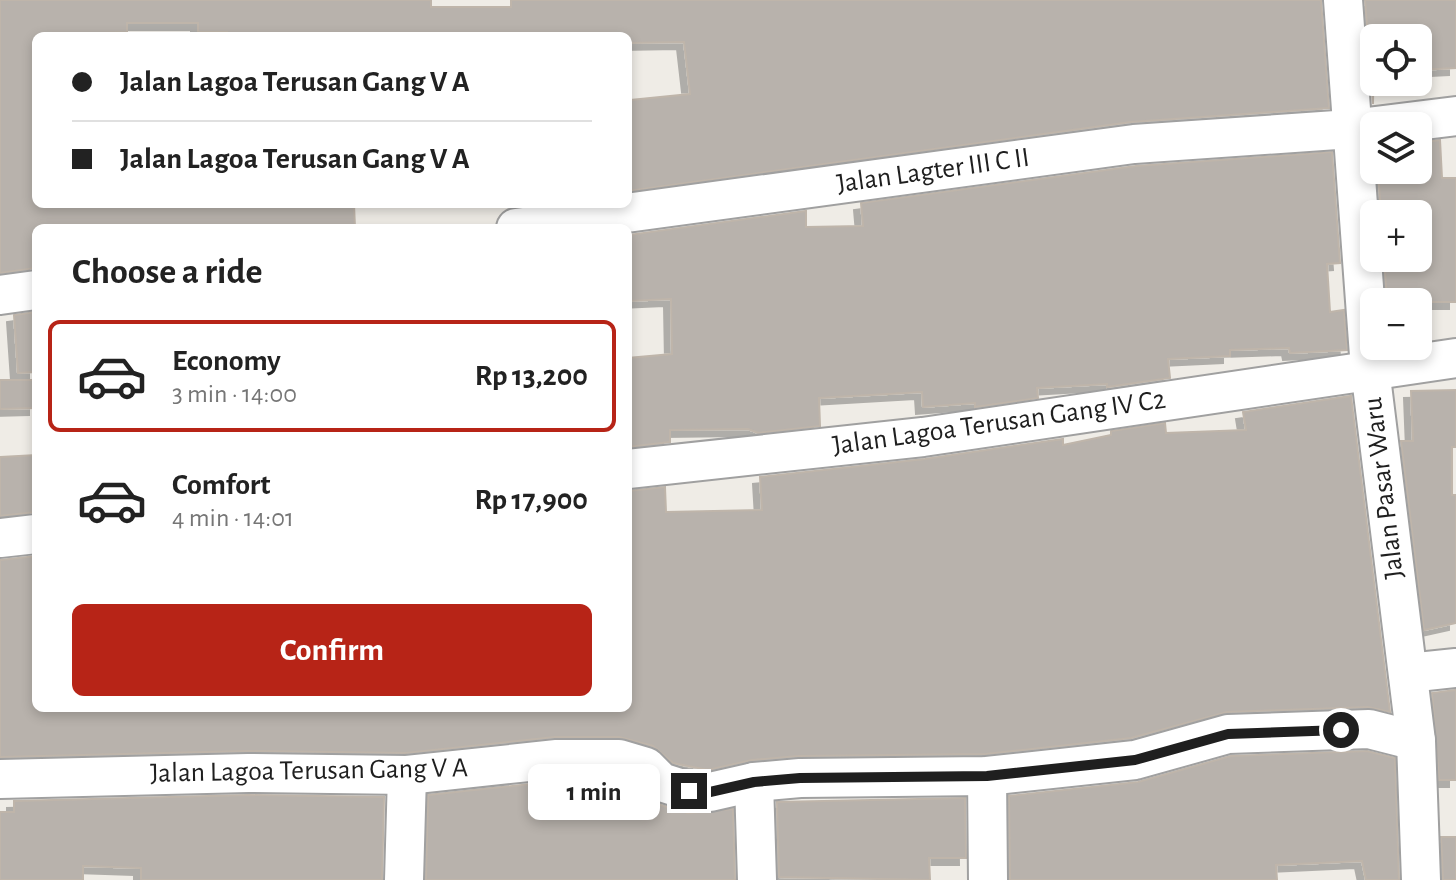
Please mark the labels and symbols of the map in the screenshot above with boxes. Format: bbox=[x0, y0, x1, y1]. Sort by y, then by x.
street label: Jalan Lagter III C II bbox=[835, 144, 1031, 198]
street label: Jalan Lagoa Terusan Gang IV C2 bbox=[831, 386, 1167, 460]
street label: Jalan Pasar Waru bbox=[1359, 396, 1409, 580]
route start bbox=[1323, 712, 1359, 748]
street label: Jalan Lagoa Terusan Gang V A bbox=[150, 754, 468, 788]
callout: 1 min bbox=[529, 763, 661, 819]
route end bbox=[671, 773, 707, 809]

